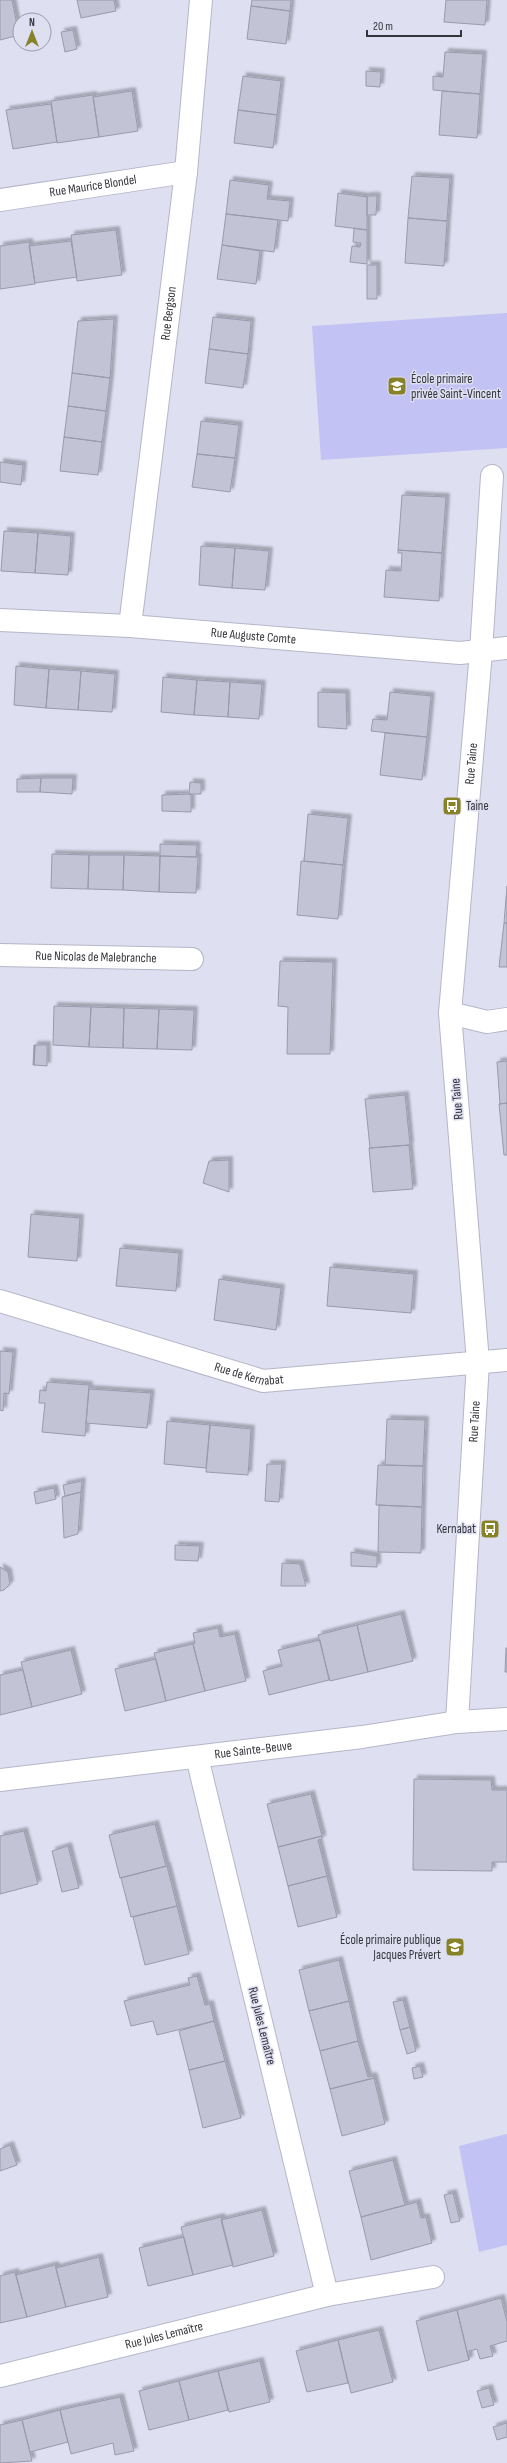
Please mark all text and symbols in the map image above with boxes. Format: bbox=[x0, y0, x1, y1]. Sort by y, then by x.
north arrow bbox=[12, 12, 52, 52]
scale bar bbox=[367, 12, 461, 38]
text: N bbox=[29, 16, 35, 29]
text: 20 m bbox=[373, 19, 393, 34]
street label: Rue Maurice Blondel bbox=[48, 172, 138, 200]
street label: Rue Bergson bbox=[157, 286, 180, 341]
place label: École primaire privée Saint-Vincent bbox=[411, 371, 501, 402]
school or university icon: École primaire privée Saint-Vincent bbox=[386, 375, 408, 397]
street label: Rue Auguste Comte bbox=[210, 625, 297, 648]
street label: Rue Taine bbox=[462, 742, 481, 785]
bus stop icon: Taine bbox=[441, 795, 463, 817]
place label: Taine bbox=[466, 798, 489, 814]
street label: Rue Nicolas de Malebranche bbox=[35, 948, 157, 966]
street label: Rue Taine bbox=[447, 1078, 467, 1120]
street label: Rue de Kernabat bbox=[212, 1359, 284, 1389]
street label: Rue Taine bbox=[465, 1400, 484, 1443]
bus stop icon: Kernabat bbox=[479, 1518, 501, 1540]
place label: Kernabat bbox=[436, 1521, 476, 1537]
street label: Rue Sainte-Beuve bbox=[214, 1737, 293, 1762]
place label: École primaire publique Jacques Prévert bbox=[340, 1932, 441, 1963]
school or university icon: École primaire publique Jacques Prévert bbox=[444, 1936, 466, 1958]
street label: Rue Jules Lemaître bbox=[245, 1985, 279, 2067]
street label: Rue Jules Lemaître bbox=[123, 2318, 205, 2353]

